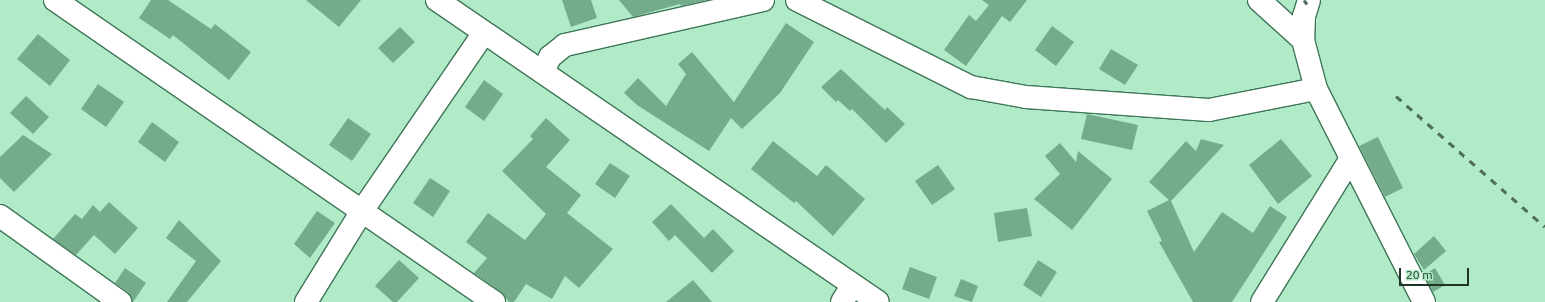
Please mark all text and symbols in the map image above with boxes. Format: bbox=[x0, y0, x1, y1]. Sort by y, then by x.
scale bar bbox=[1401, 260, 1471, 286]
text: 20 m bbox=[1406, 268, 1433, 281]

